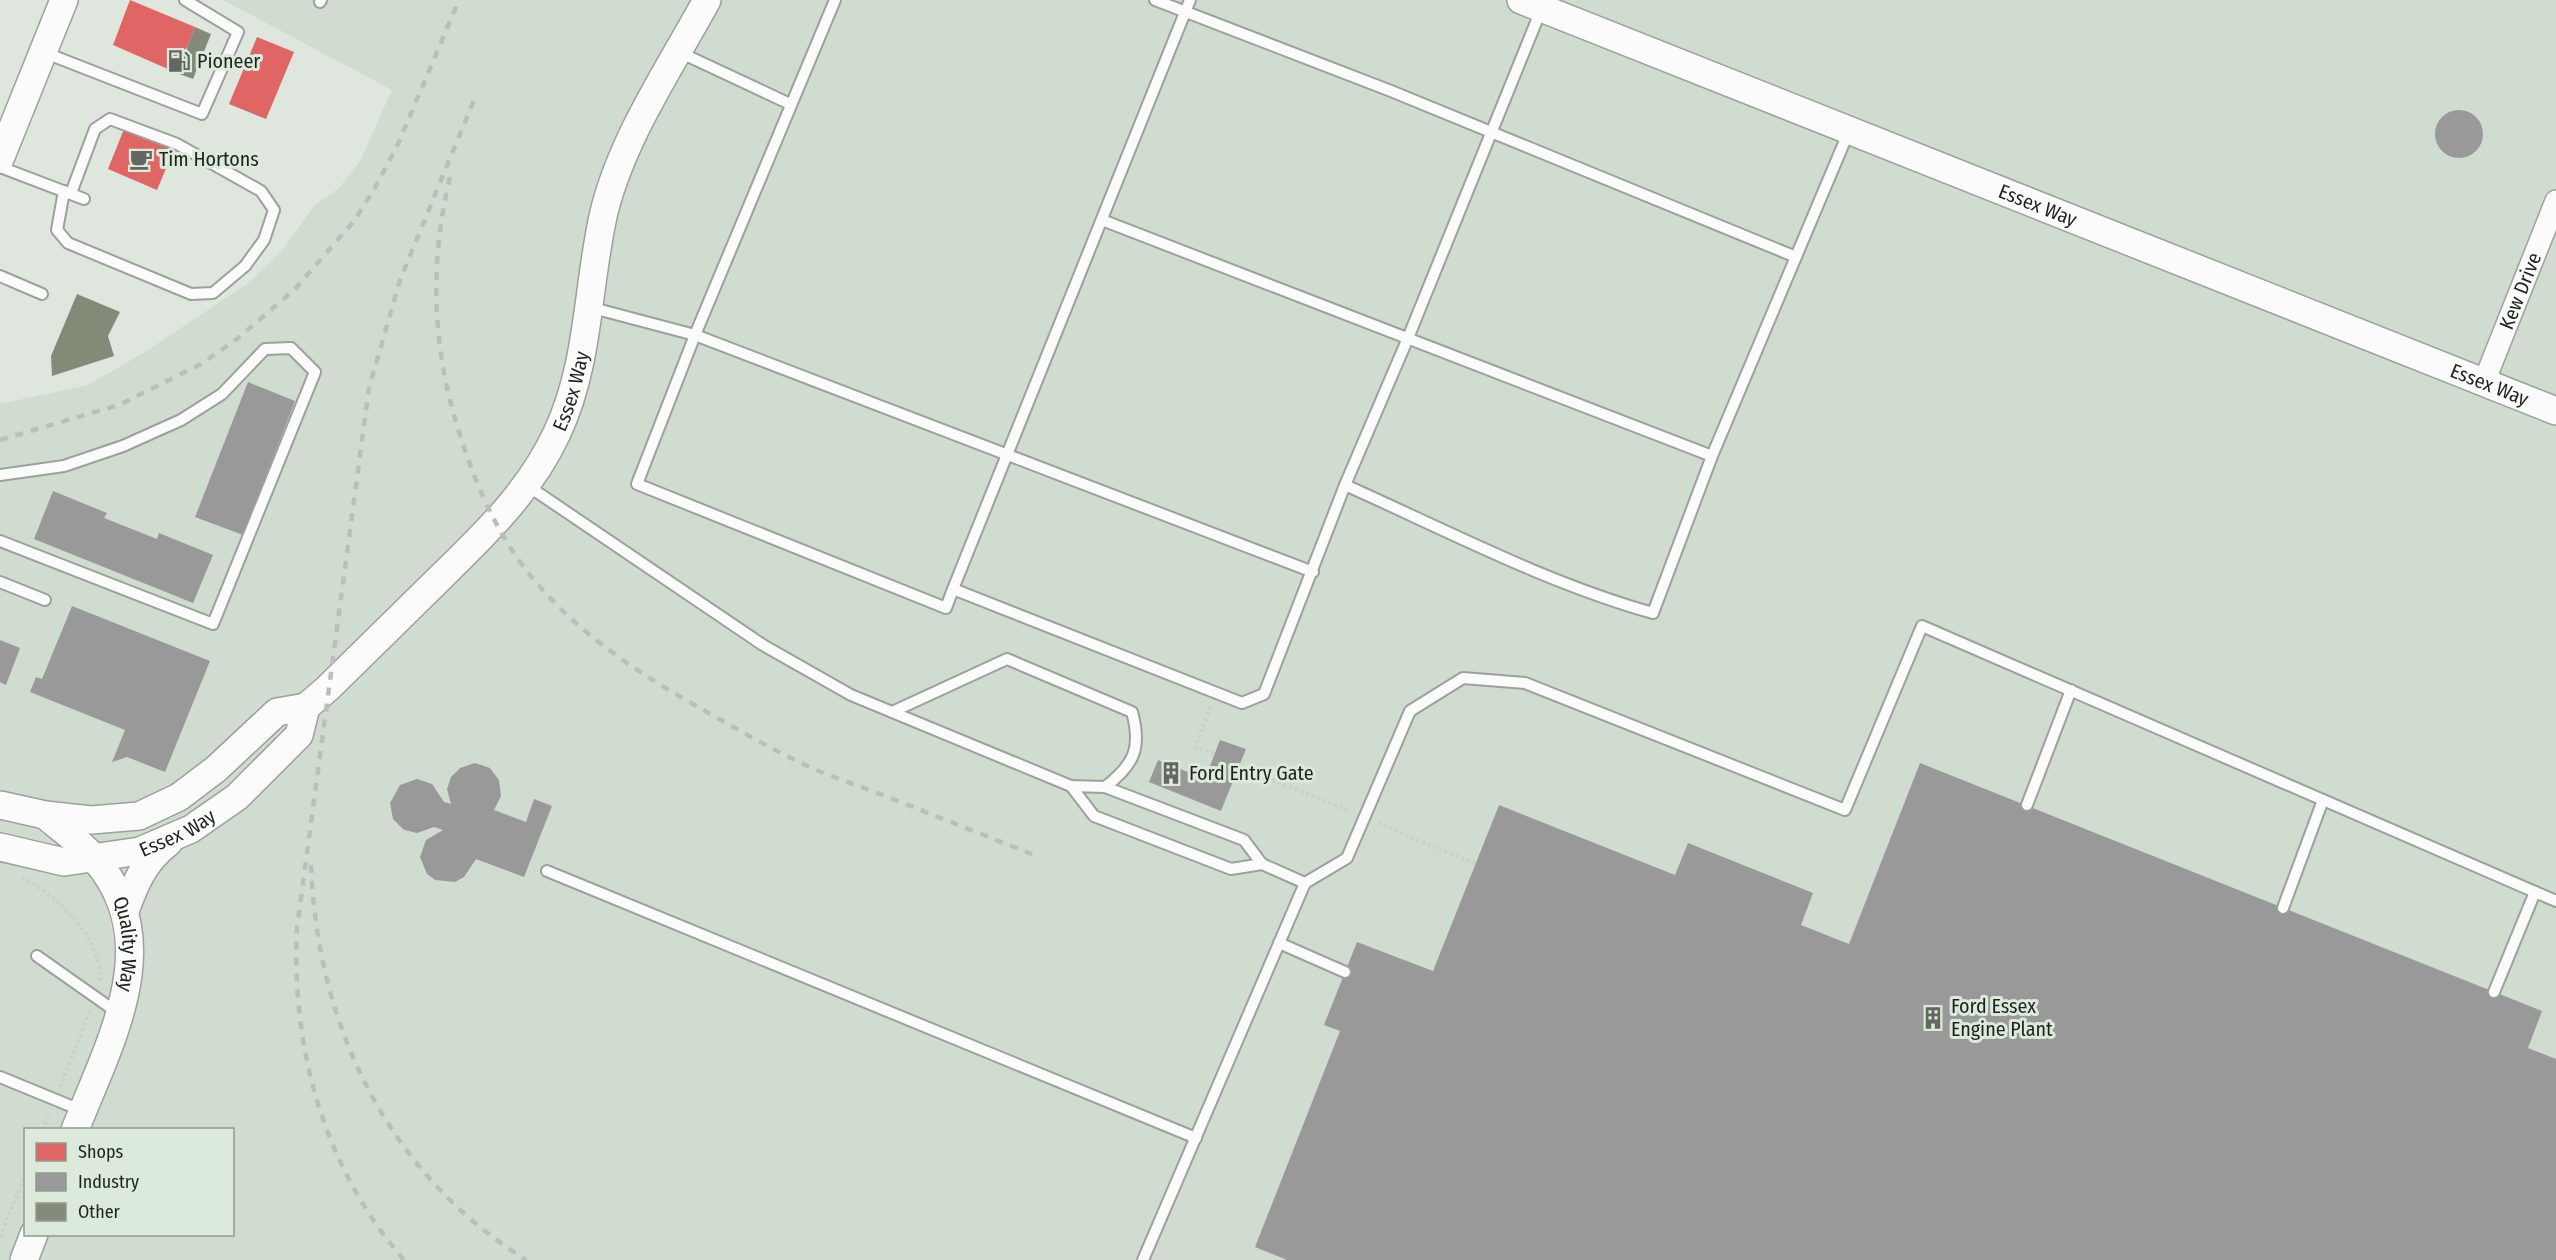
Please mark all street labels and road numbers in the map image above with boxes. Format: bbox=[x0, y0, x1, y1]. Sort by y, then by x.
street label: Essex Way bbox=[1995, 179, 2080, 232]
street label: Kew Drive bbox=[2494, 249, 2546, 333]
street label: Essex Way bbox=[547, 349, 594, 435]
street label: Essex Way bbox=[2447, 358, 2532, 411]
street label: Essex Way bbox=[136, 804, 220, 862]
street label: Quality Way bbox=[108, 893, 142, 994]

